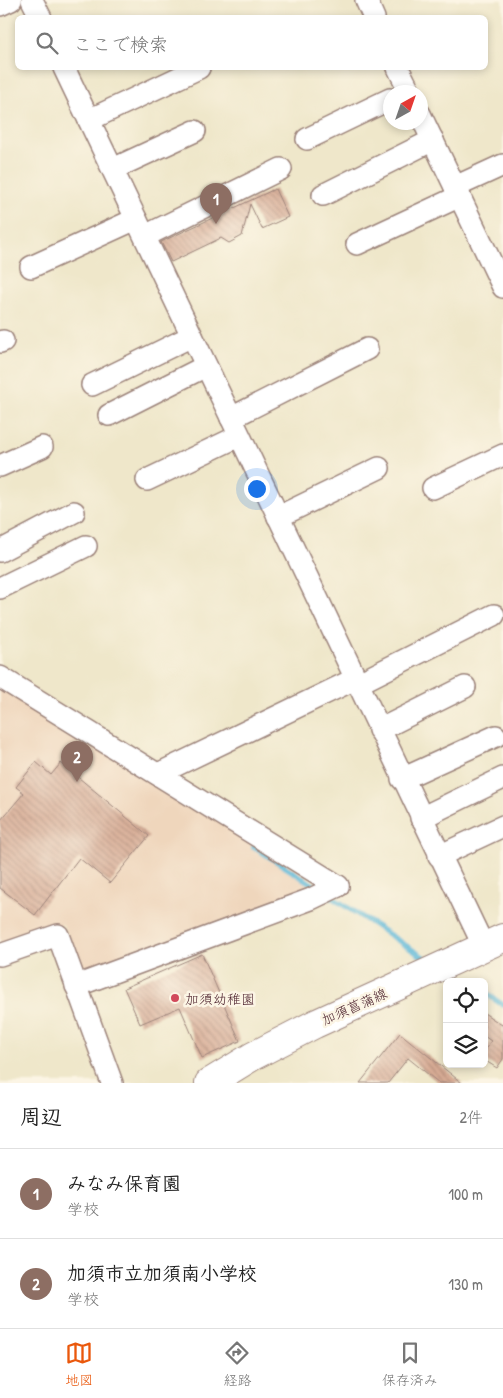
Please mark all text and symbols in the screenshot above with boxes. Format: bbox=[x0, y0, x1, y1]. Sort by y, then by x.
search box bbox=[15, 15, 488, 70]
icon: search bbox=[33, 29, 61, 57]
text: ここで検索 bbox=[73, 31, 168, 57]
north arrow bbox=[383, 85, 428, 130]
pin: 1 bbox=[200, 183, 232, 224]
your location bbox=[244, 476, 270, 502]
pin: 2 bbox=[61, 741, 93, 782]
map controls bbox=[443, 978, 488, 1068]
button: locate bbox=[443, 978, 488, 1023]
street label: 加須菖蒲線 bbox=[318, 983, 390, 1029]
place label: 加須幼稚園 bbox=[185, 989, 255, 1008]
marker: 加須幼稚園 bbox=[169, 992, 181, 1004]
button: layers bbox=[443, 1023, 488, 1068]
text: 周辺 bbox=[20, 1102, 62, 1131]
text: 2件 bbox=[460, 1106, 483, 1128]
text: みなみ保育園 bbox=[67, 1170, 181, 1196]
text: 1 bbox=[33, 1183, 39, 1205]
text: 100 m bbox=[448, 1183, 483, 1205]
text: 学校 bbox=[67, 1198, 99, 1220]
text: 加須市立加須南小学校 bbox=[67, 1260, 257, 1286]
text: 2 bbox=[32, 1273, 40, 1295]
text: 130 m bbox=[448, 1273, 483, 1295]
text: 学校 bbox=[67, 1288, 99, 1310]
tab: 地図 bbox=[65, 1339, 93, 1389]
tab: 経路 bbox=[223, 1339, 251, 1389]
tab: 保存済み bbox=[382, 1339, 438, 1389]

